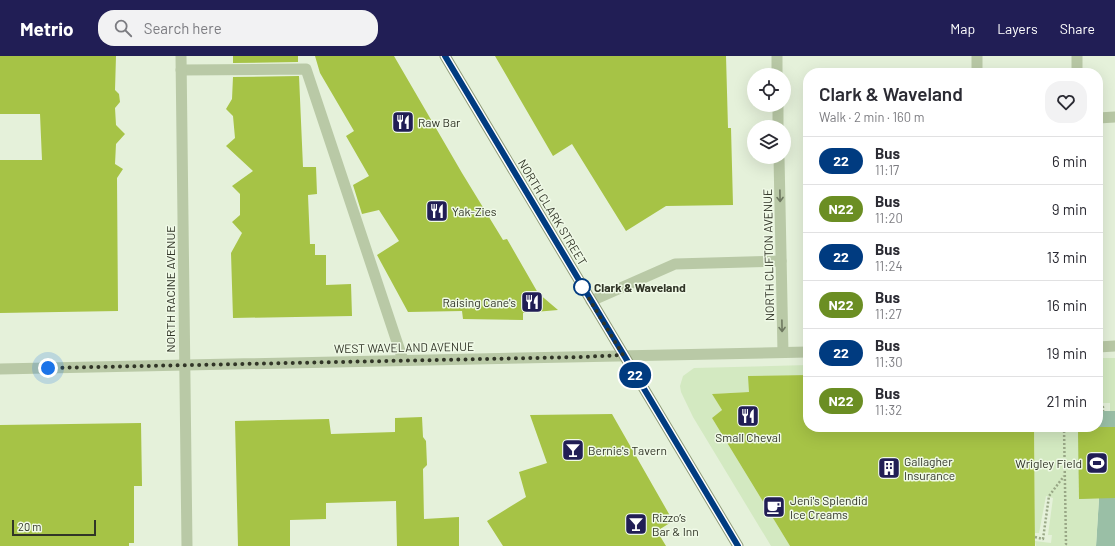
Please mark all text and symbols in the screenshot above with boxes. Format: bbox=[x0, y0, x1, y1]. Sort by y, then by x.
search box bbox=[98, 10, 378, 46]
text: Metrio bbox=[20, 17, 74, 40]
icon: search bbox=[112, 17, 134, 39]
text: Search here bbox=[144, 19, 222, 37]
text: Map bbox=[950, 20, 975, 37]
text: Layers bbox=[997, 20, 1038, 37]
text: Share bbox=[1060, 20, 1095, 37]
map controls bbox=[747, 68, 791, 164]
button: locate bbox=[747, 68, 791, 112]
button: heart bbox=[1045, 81, 1087, 123]
text: Clark & Waveland bbox=[819, 82, 963, 105]
restaurant icon: Raw Bar bbox=[390, 109, 416, 135]
text: Walk · 2 min · 160 m bbox=[819, 109, 924, 125]
place label: Raw Bar bbox=[418, 115, 461, 129]
button: layers bbox=[747, 120, 791, 164]
text: Bus bbox=[875, 144, 900, 162]
text: 22 bbox=[833, 152, 849, 169]
text: 6 min bbox=[1052, 152, 1087, 170]
street label: NORTH CLARK STREET bbox=[516, 156, 590, 268]
text: 11:17 bbox=[875, 162, 899, 178]
street label: NORTH CLIFTON AVENUE bbox=[760, 189, 776, 321]
one-way arrow bbox=[776, 189, 784, 202]
text: Bus bbox=[875, 192, 900, 210]
restaurant icon: Yak-Zies bbox=[424, 198, 450, 224]
text: N22 bbox=[829, 200, 854, 217]
text: 9 min bbox=[1052, 200, 1087, 218]
place label: Yak-Zies bbox=[452, 204, 497, 218]
text: 11:20 bbox=[875, 210, 903, 226]
street label: NORTH RACINE AVENUE bbox=[163, 226, 177, 352]
text: Bus bbox=[875, 240, 900, 258]
text: 22 bbox=[833, 248, 849, 265]
text: 13 min bbox=[1047, 248, 1087, 266]
text: 11:24 bbox=[875, 258, 903, 274]
marker: Clark & Waveland bbox=[573, 278, 591, 296]
place label: Clark & Waveland bbox=[594, 280, 686, 294]
text: Bus bbox=[875, 288, 900, 306]
restaurant icon: Raising Cane's bbox=[519, 289, 545, 315]
place label: Raising Cane's bbox=[442, 295, 516, 309]
text: N22 bbox=[829, 296, 854, 313]
text: 16 min bbox=[1047, 296, 1087, 314]
text: 11:27 bbox=[875, 306, 902, 322]
one-way arrow bbox=[778, 319, 786, 332]
text: Bus bbox=[875, 336, 900, 354]
street label: WEST WAVELAND AVENUE bbox=[334, 339, 474, 355]
text: 22 bbox=[833, 344, 849, 361]
text: 19 min bbox=[1047, 344, 1087, 362]
text: 11:30 bbox=[875, 354, 903, 370]
your location bbox=[38, 358, 58, 378]
line badge: 22 bbox=[617, 362, 653, 388]
text: 22 bbox=[627, 366, 643, 383]
text: Bus bbox=[875, 384, 900, 402]
text: N22 bbox=[829, 392, 854, 409]
text: 21 min bbox=[1047, 392, 1087, 410]
text: 11:32 bbox=[875, 402, 902, 418]
restaurant icon: Small Cheval bbox=[735, 403, 761, 429]
place label: Small Cheval bbox=[715, 430, 781, 444]
bar icon: Bernie's Tavern bbox=[560, 437, 586, 463]
place label: Bernie's Tavern bbox=[588, 443, 667, 457]
sports icon: Wrigley Field bbox=[1084, 450, 1110, 476]
place label: Gallagher Insurance bbox=[904, 454, 955, 482]
building icon: Gallagher Insurance bbox=[876, 455, 902, 481]
place label: Wrigley Field bbox=[1015, 456, 1082, 470]
place label: Jeni's Splendid Ice Creams bbox=[790, 493, 868, 521]
cafe icon: Jeni's Splendid Ice Creams bbox=[761, 494, 787, 520]
place label: Rizzo’s Bar & Inn bbox=[652, 510, 699, 538]
bar icon: Rizzo’s Bar & Inn bbox=[623, 511, 649, 537]
scale bar bbox=[12, 518, 96, 537]
text: 20 m bbox=[18, 520, 41, 533]

